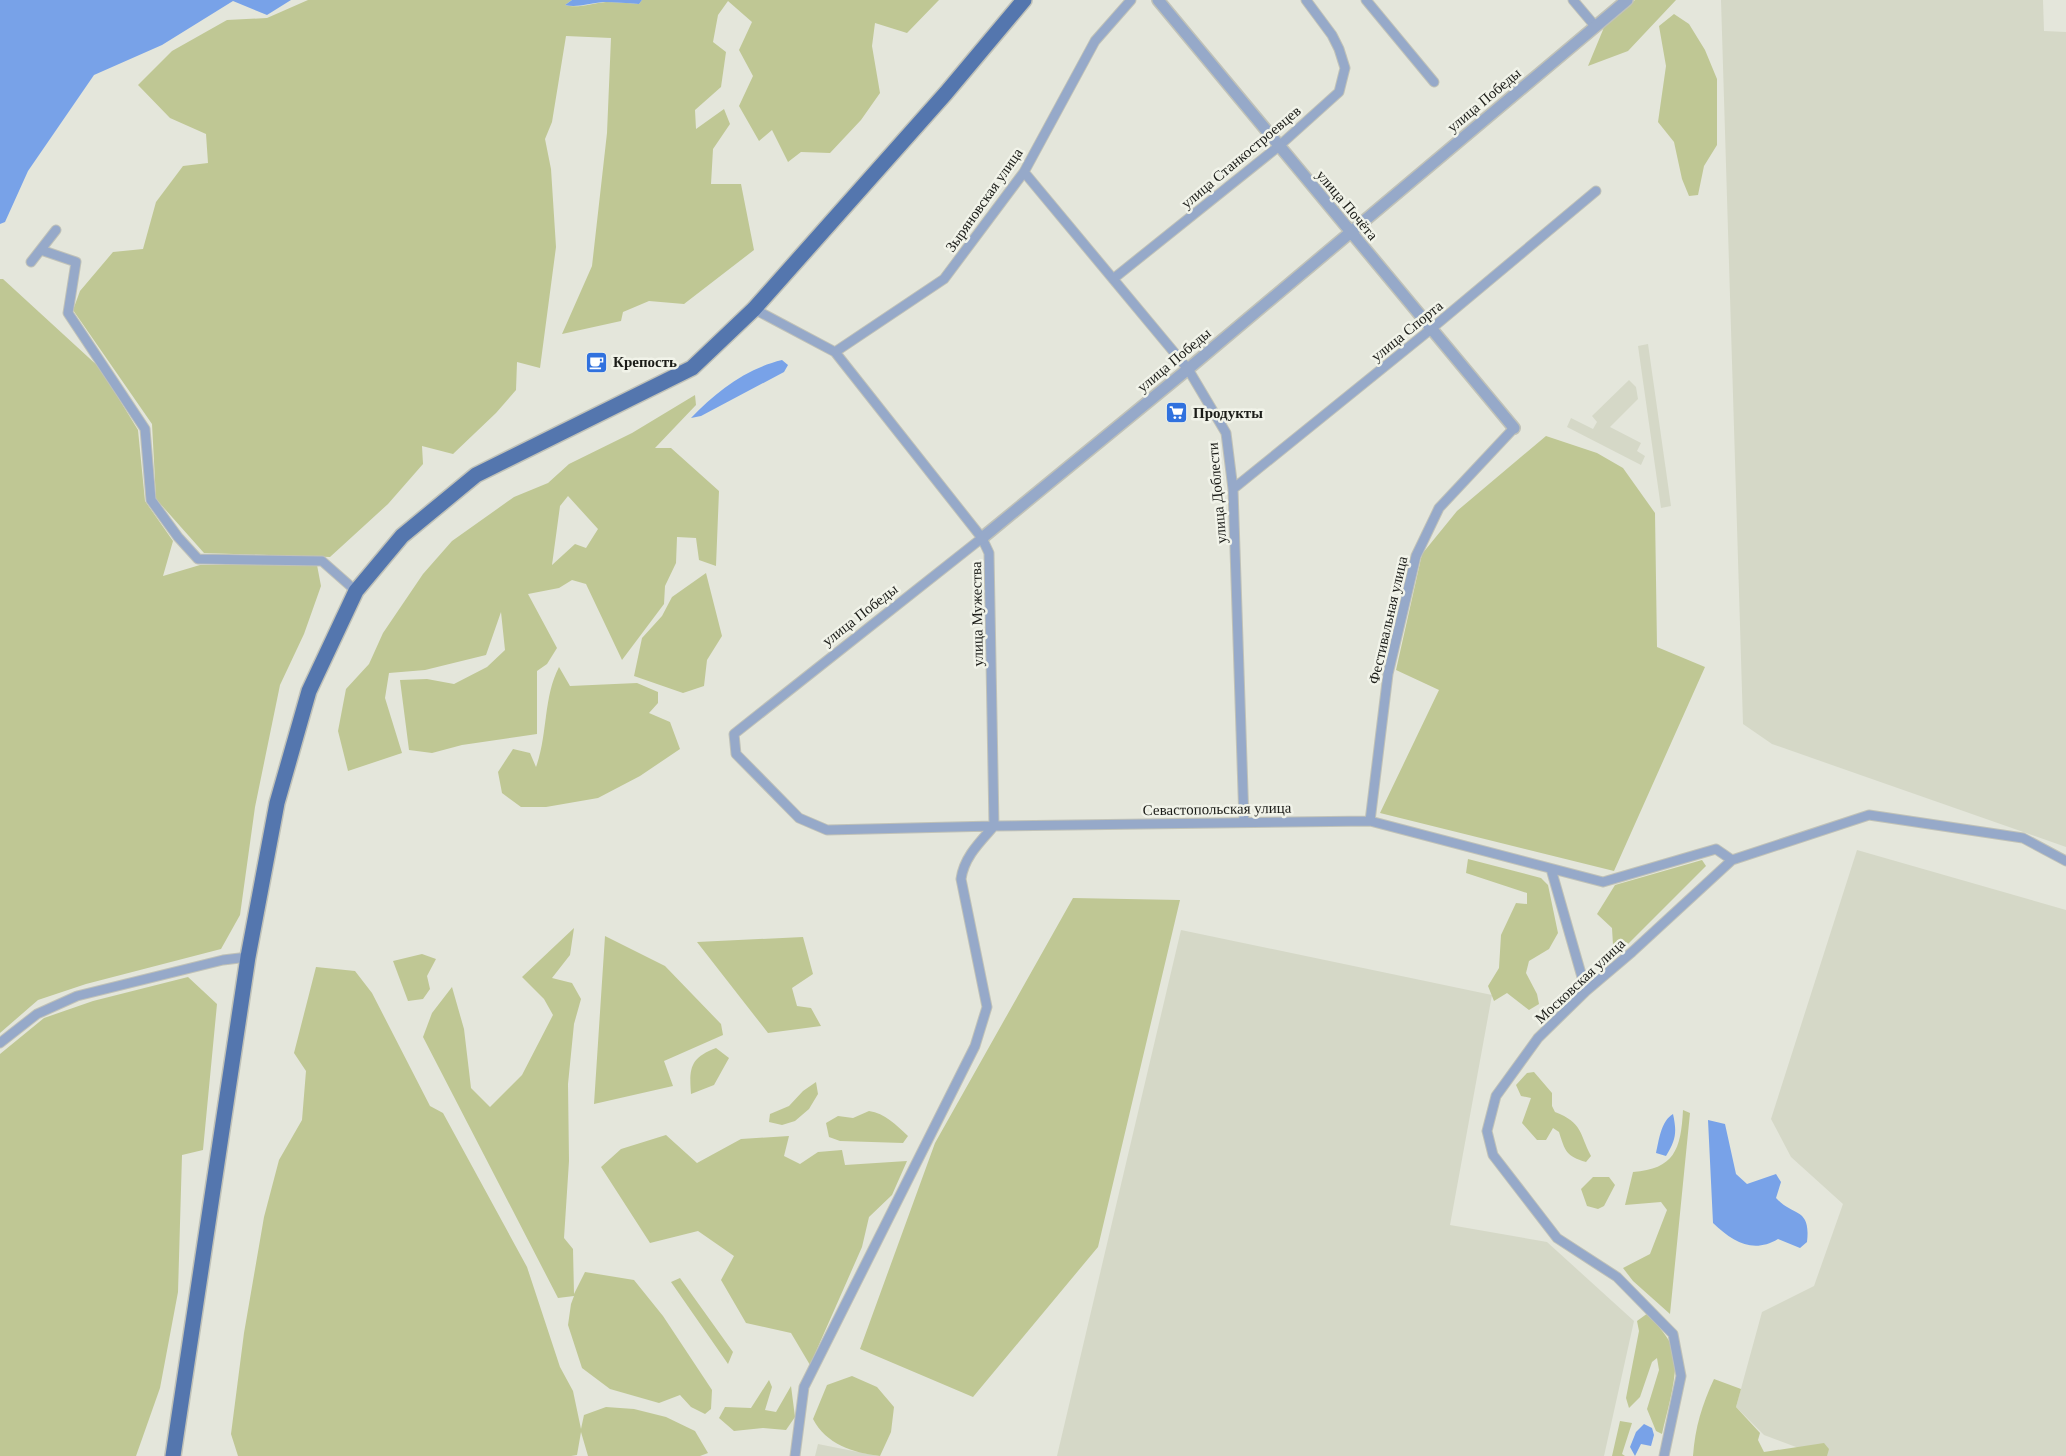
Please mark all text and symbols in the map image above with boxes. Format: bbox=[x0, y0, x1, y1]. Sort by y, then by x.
street label: улица Победы bbox=[1444, 65, 1524, 135]
street label: улица Станкостроевцев bbox=[1178, 102, 1304, 212]
street label: Зыряновская улица bbox=[942, 145, 1026, 255]
street label: улица Почёта bbox=[1313, 167, 1381, 243]
street label: улица Спорта bbox=[1368, 297, 1446, 365]
street label: улица Победы bbox=[1134, 325, 1214, 395]
cafe icon: Крепость bbox=[585, 350, 609, 374]
place label: Крепость bbox=[613, 354, 677, 370]
supermarket icon: Продукты bbox=[1165, 401, 1189, 425]
place label: Продукты bbox=[1193, 405, 1263, 421]
street label: улица Доблести bbox=[1205, 442, 1229, 544]
street label: Фестивальная улица bbox=[1366, 554, 1411, 685]
street label: улица Мужества bbox=[968, 561, 986, 667]
street label: улица Победы bbox=[819, 581, 901, 649]
street label: Севастопольская улица bbox=[1143, 800, 1292, 818]
street label: Московская улица bbox=[1532, 935, 1628, 1027]

